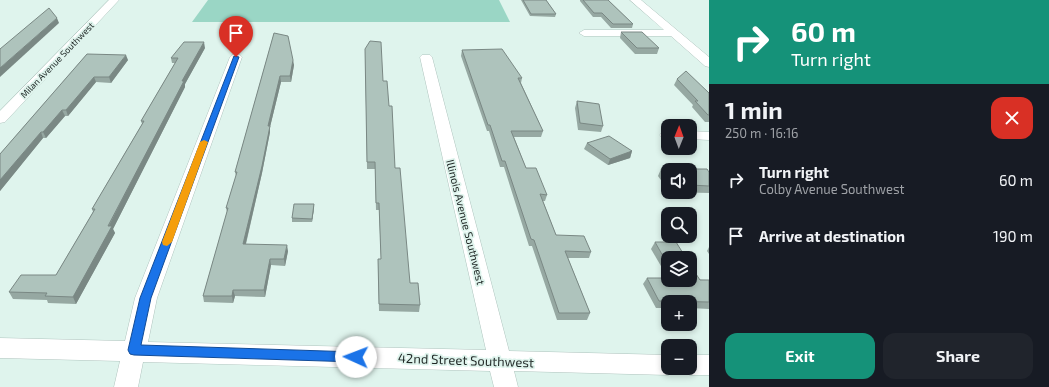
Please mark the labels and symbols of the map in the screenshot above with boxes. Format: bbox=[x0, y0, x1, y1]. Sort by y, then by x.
pin bbox=[219, 16, 253, 57]
street label: Milan Avenue Southwest bbox=[18, 19, 96, 100]
north arrow bbox=[661, 119, 697, 155]
street label: Illinois Avenue Southwest bbox=[444, 158, 488, 286]
position arrow bbox=[335, 336, 377, 378]
street label: 42nd Street Southwest bbox=[398, 350, 534, 370]

